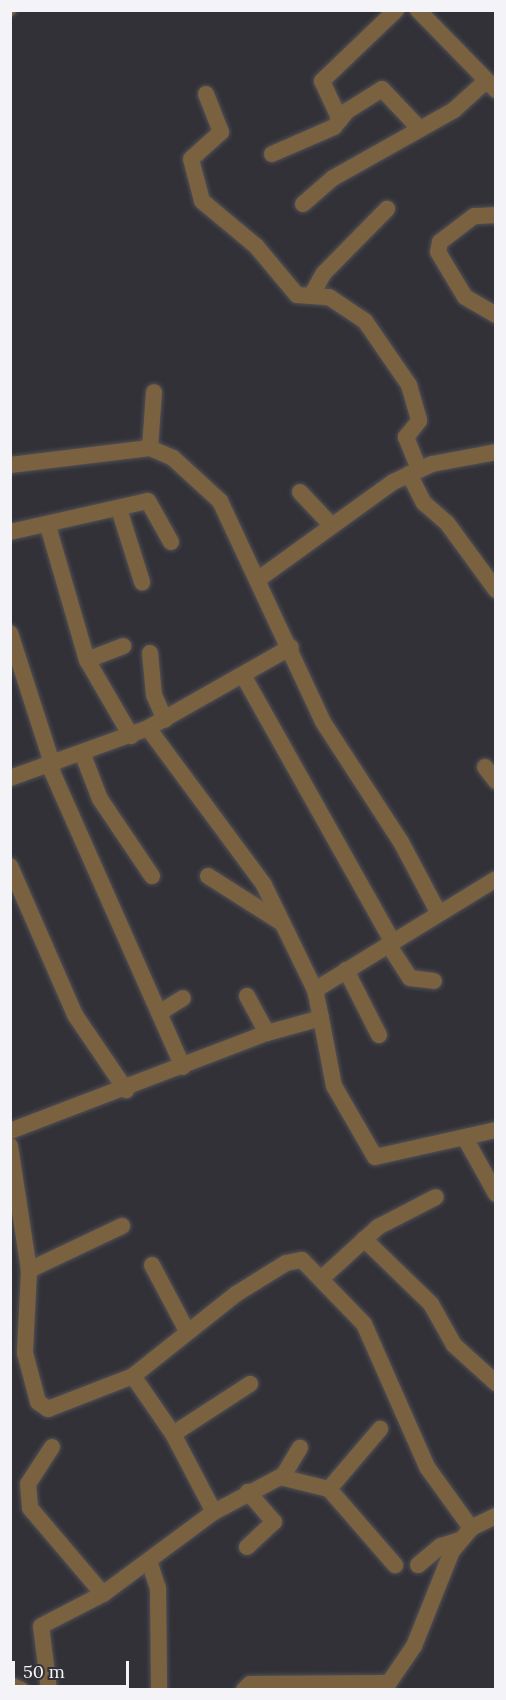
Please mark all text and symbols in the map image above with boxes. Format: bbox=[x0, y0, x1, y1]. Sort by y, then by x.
scale bar bbox=[15, 1649, 132, 1687]
text: 50 m bbox=[23, 1660, 65, 1683]

